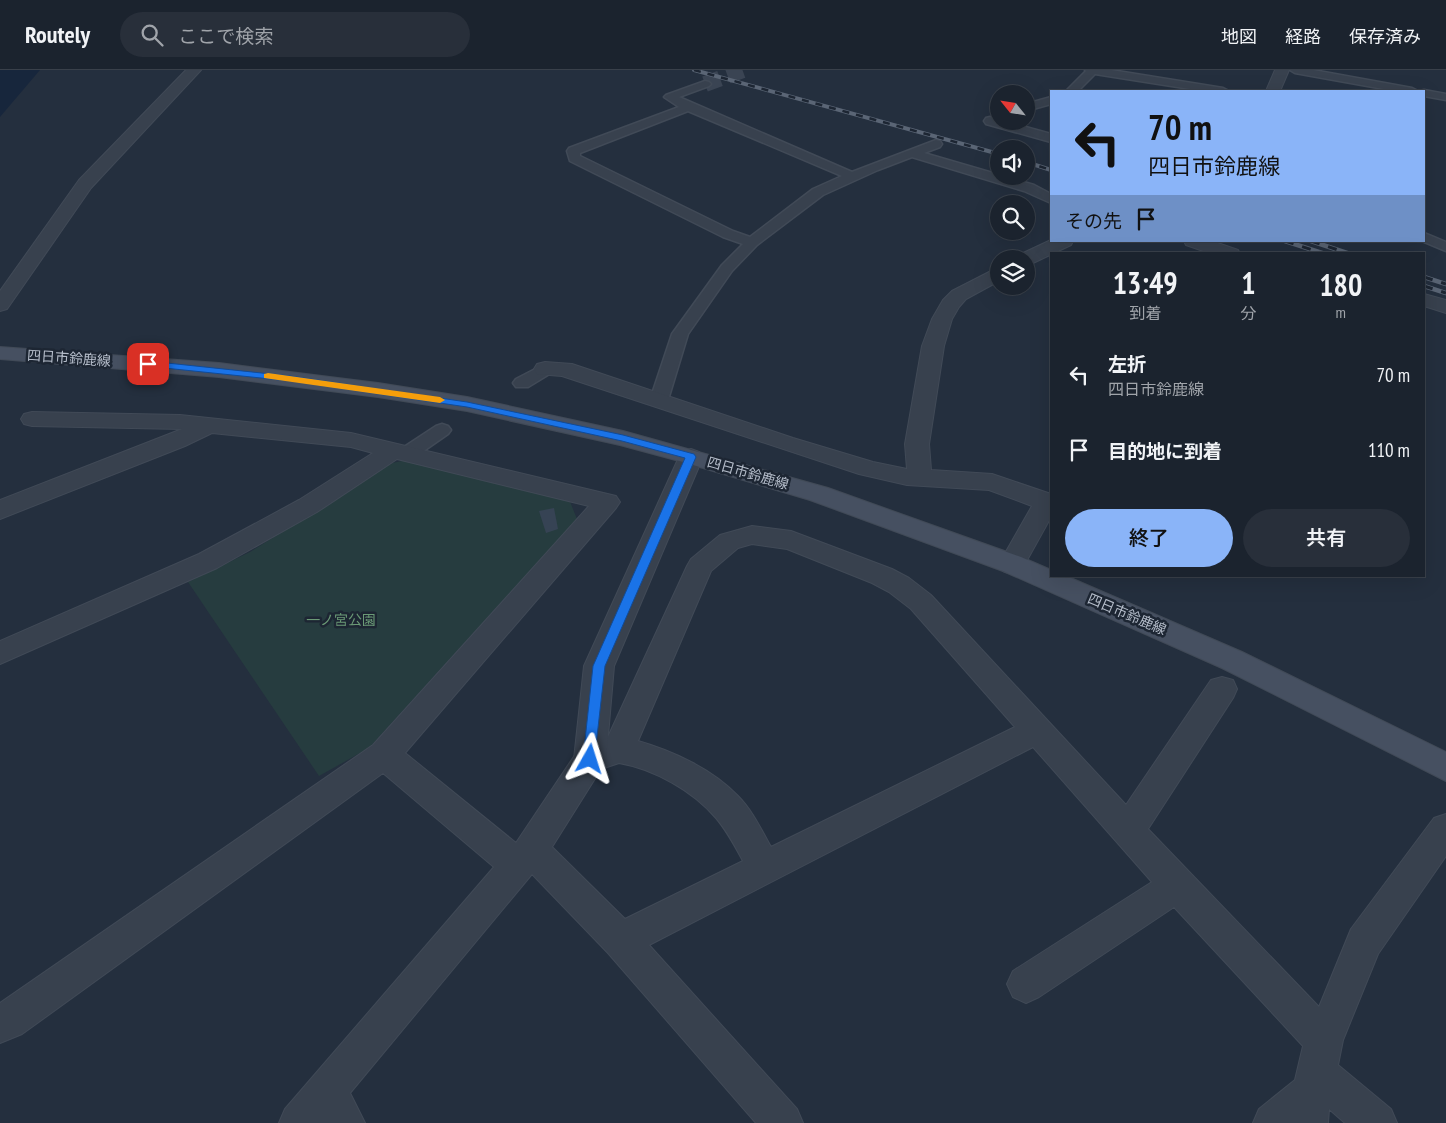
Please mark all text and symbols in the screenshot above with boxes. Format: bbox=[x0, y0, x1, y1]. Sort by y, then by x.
search box bbox=[120, 12, 470, 57]
text: Routely bbox=[25, 19, 90, 50]
icon: search bbox=[138, 21, 166, 49]
text: ここで検索 bbox=[178, 24, 273, 48]
text: 地図 bbox=[1221, 25, 1257, 48]
text: 経路 bbox=[1285, 25, 1321, 48]
text: 保存済み bbox=[1349, 25, 1421, 48]
north arrow bbox=[990, 85, 1035, 130]
map controls bbox=[990, 85, 1035, 295]
text: 70 m bbox=[1148, 104, 1212, 150]
icon: left bbox=[1065, 110, 1130, 175]
button: sound bbox=[990, 140, 1035, 185]
text: 四日市鈴鹿線 bbox=[1148, 152, 1280, 180]
button: search bbox=[990, 195, 1035, 240]
icon: arrive bbox=[1132, 205, 1160, 233]
text: その先 bbox=[1065, 209, 1122, 233]
button: layers bbox=[990, 250, 1035, 295]
text: 13:49 bbox=[1113, 263, 1178, 302]
text: 1 bbox=[1241, 263, 1256, 302]
text: 180 bbox=[1319, 265, 1362, 304]
text: m bbox=[1336, 302, 1346, 322]
text: 到着 bbox=[1129, 303, 1161, 323]
text: 分 bbox=[1240, 303, 1256, 323]
pin bbox=[127, 343, 169, 385]
street label: 四日市鈴鹿線 bbox=[26, 346, 112, 370]
icon: arrive bbox=[134, 350, 162, 378]
text: 左折 bbox=[1108, 352, 1146, 376]
icon: left bbox=[1065, 361, 1093, 389]
text: 70 m bbox=[1377, 363, 1410, 387]
text: 四日市鈴鹿線 bbox=[1108, 379, 1204, 399]
icon: arrive bbox=[1065, 436, 1093, 464]
text: 110 m bbox=[1368, 438, 1410, 462]
text: 目的地に到着 bbox=[1108, 439, 1222, 463]
street label: 四日市鈴鹿線 bbox=[705, 453, 791, 493]
button: 終了 bbox=[1065, 509, 1233, 567]
button: 共有 bbox=[1243, 509, 1410, 567]
street label: 四日市鈴鹿線 bbox=[1085, 589, 1169, 639]
park label: 一ノ宮公園 bbox=[306, 611, 376, 629]
position arrow bbox=[563, 732, 615, 784]

